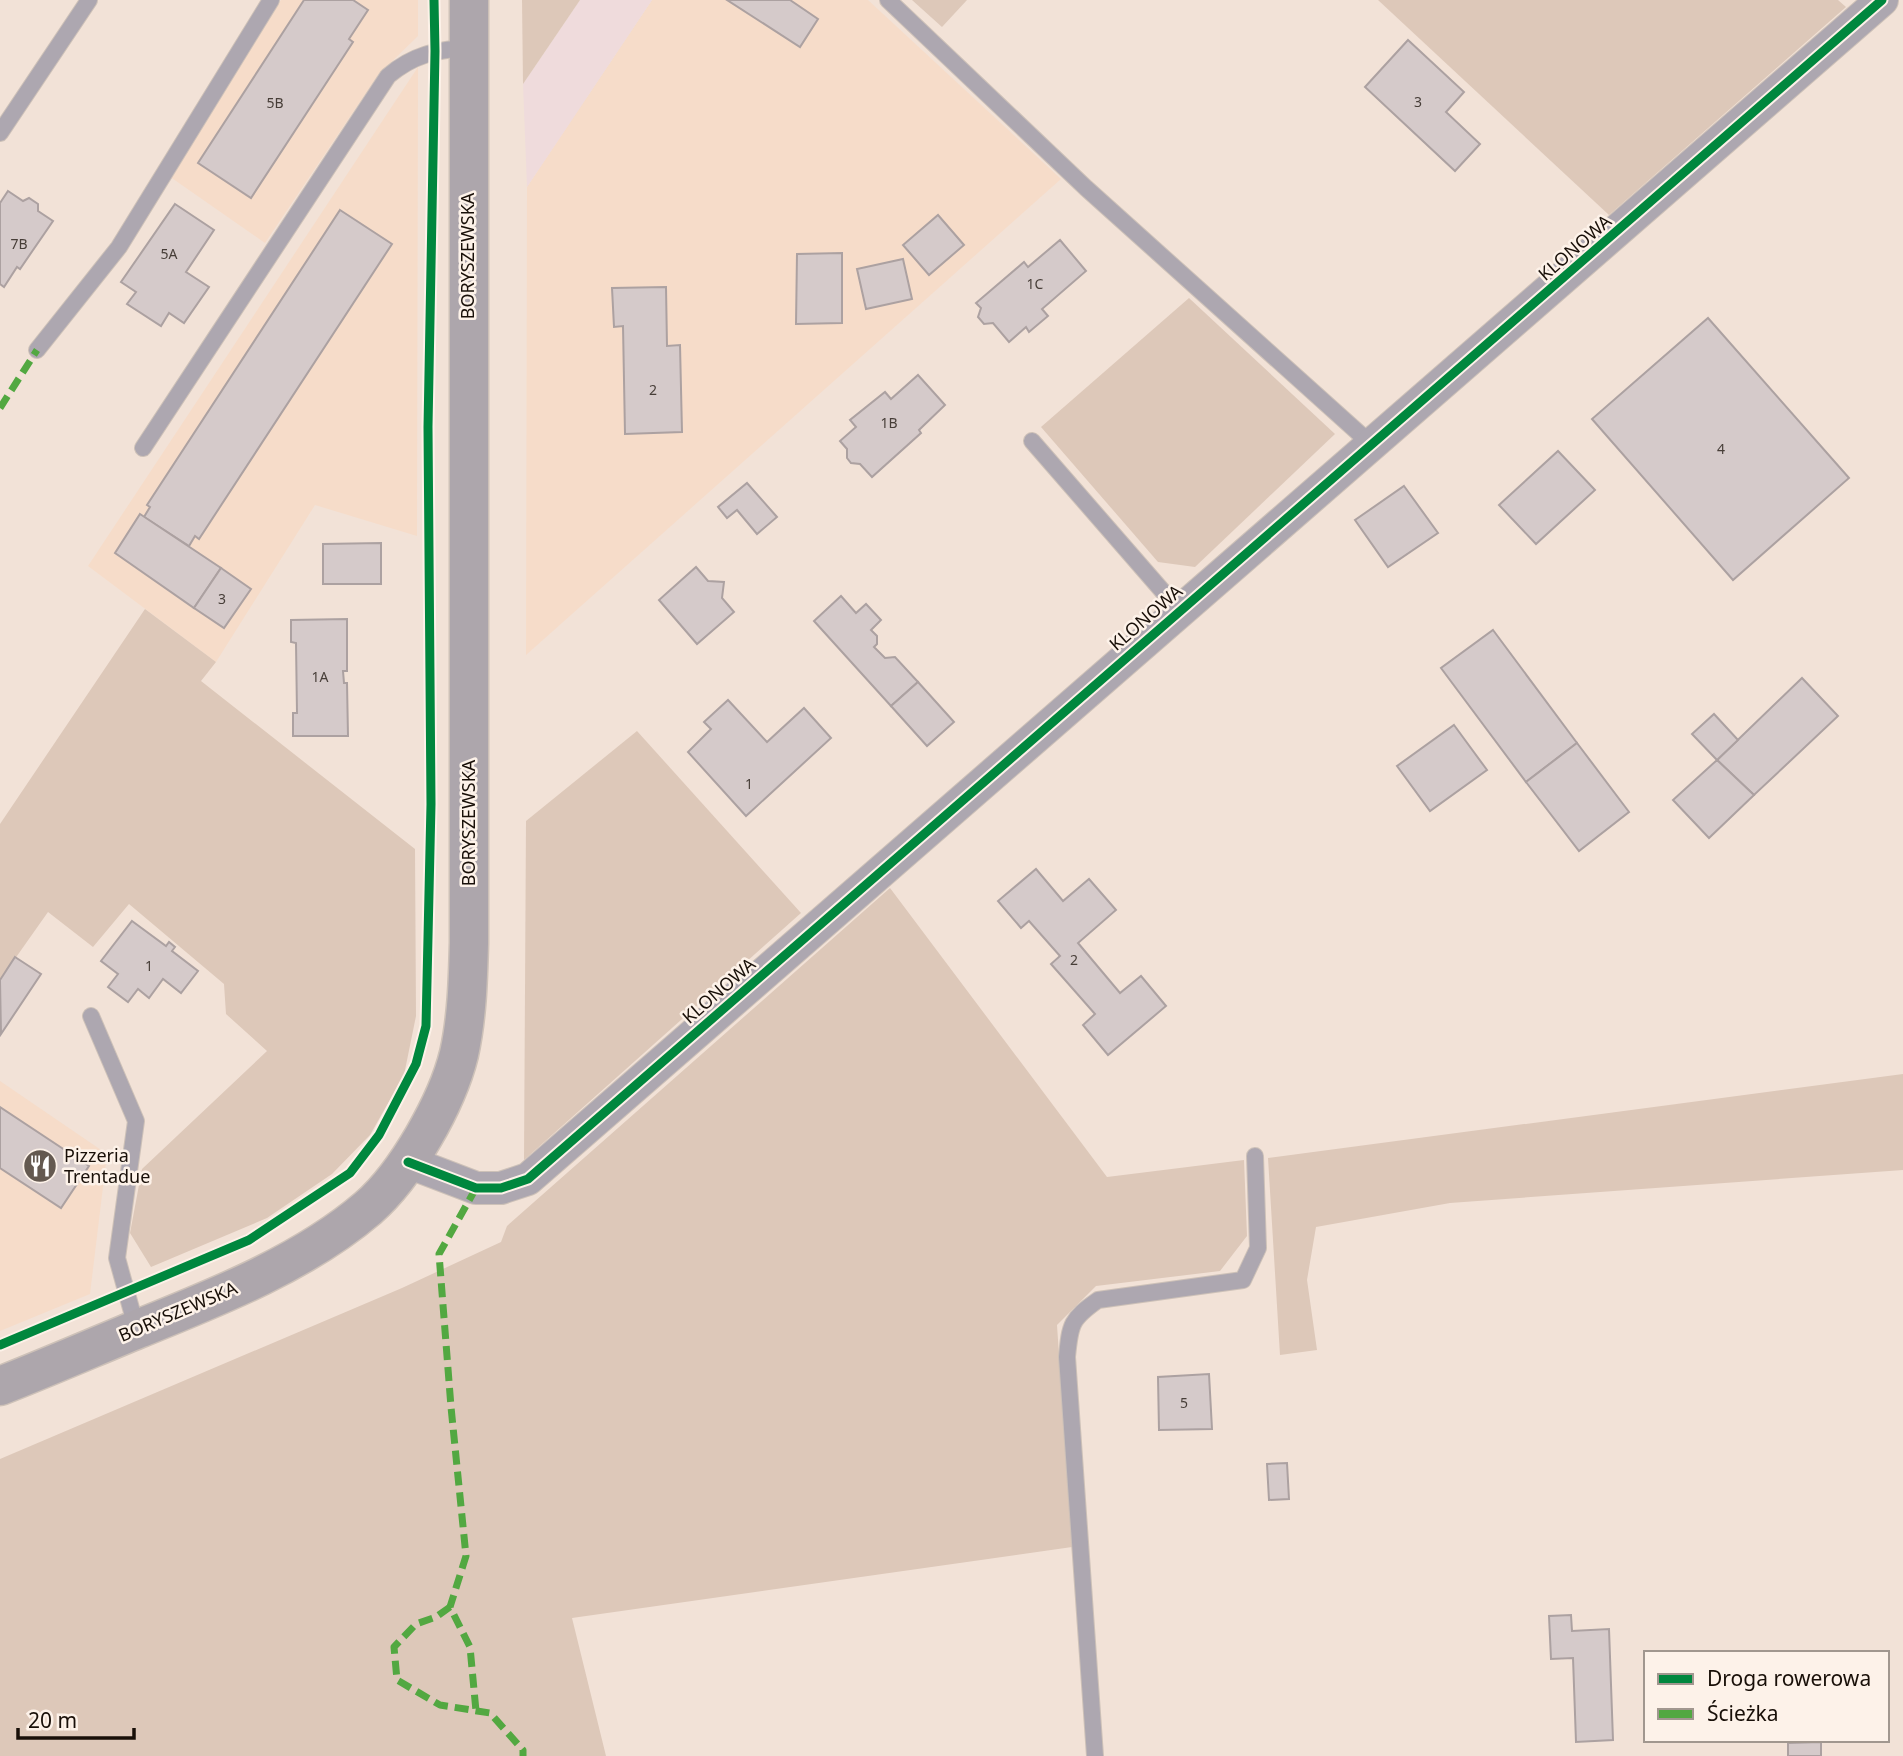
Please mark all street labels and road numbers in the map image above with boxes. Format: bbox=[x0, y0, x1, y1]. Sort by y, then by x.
street label: BORYSZEWSKA bbox=[455, 192, 479, 319]
street label: KLONOWA bbox=[1533, 209, 1616, 286]
street label: KLONOWA bbox=[1104, 579, 1187, 656]
street label: BORYSZEWSKA bbox=[456, 759, 480, 886]
street label: KLONOWA bbox=[677, 952, 760, 1029]
street label: BORYSZEWSKA bbox=[115, 1275, 241, 1347]

